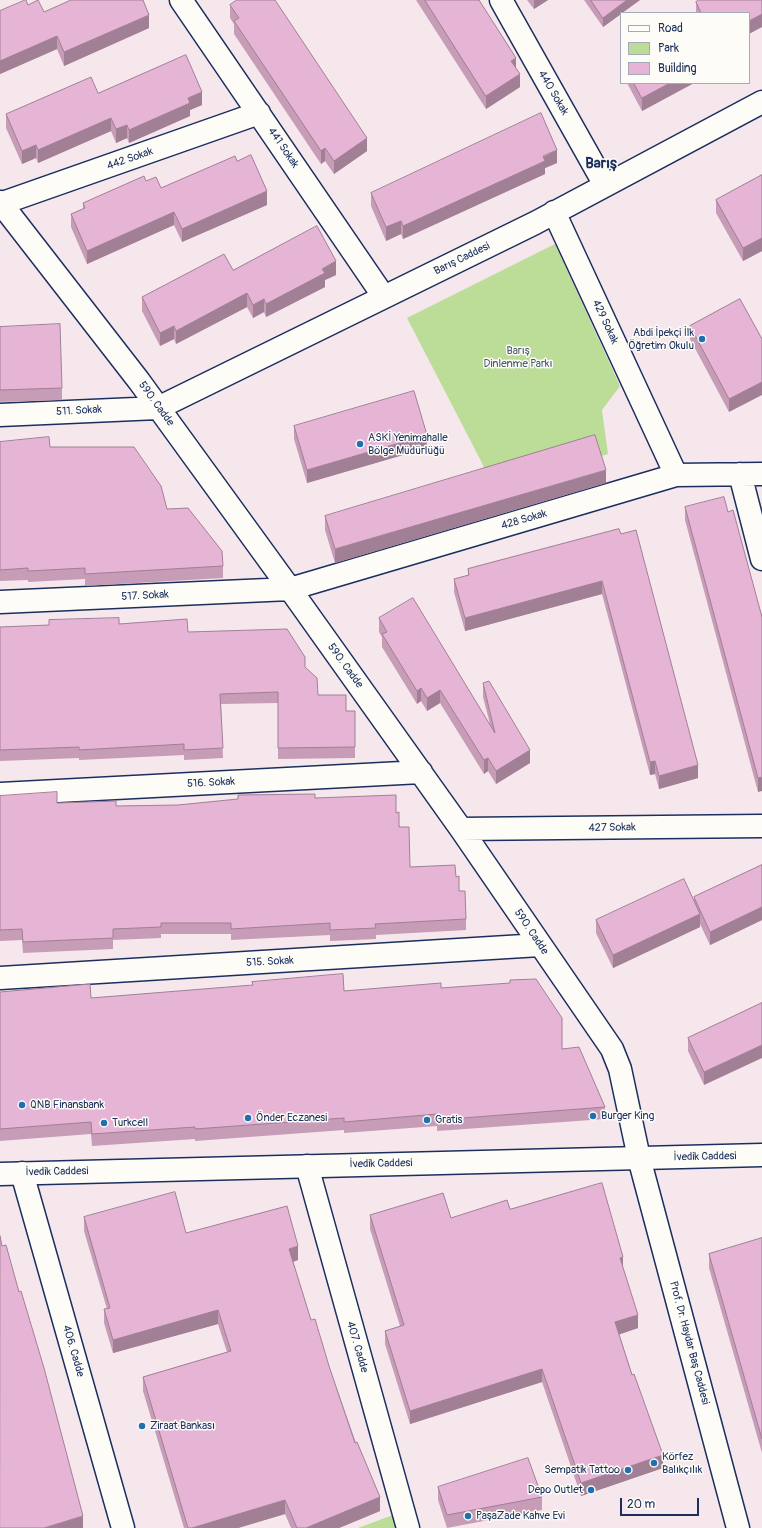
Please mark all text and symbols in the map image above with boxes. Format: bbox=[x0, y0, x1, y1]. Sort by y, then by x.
legend bbox=[620, 12, 750, 84]
text: Road bbox=[658, 21, 683, 36]
text: Park bbox=[658, 41, 679, 56]
text: Building bbox=[658, 61, 697, 76]
street label: 440 Sokak bbox=[535, 68, 571, 118]
street label: 441 Sokak bbox=[265, 125, 301, 171]
street label: 442 Sokak bbox=[105, 145, 155, 173]
district label: Barış bbox=[585, 155, 617, 173]
street label: Barış Caddesi bbox=[432, 240, 492, 278]
street label: 429 Sokak bbox=[589, 298, 621, 346]
place label: Abdi İpekçi İlk Öğretim Okulu bbox=[628, 326, 694, 352]
marker: Abdi İpekçi İlk Öğretim Okulu bbox=[697, 334, 707, 344]
park label: Barış Dinlenme Parkı bbox=[484, 344, 552, 370]
street label: 590. Cadde bbox=[135, 379, 177, 429]
street label: 511. Sokak bbox=[56, 403, 102, 419]
place label: ASKİ Yenimahalle Bölge Müdürlüğü bbox=[368, 431, 448, 457]
marker: ASKİ Yenimahalle Bölge Müdürlüğü bbox=[355, 439, 365, 449]
street label: 428 Sokak bbox=[500, 507, 548, 533]
street label: 517. Sokak bbox=[121, 588, 169, 604]
street label: 590. Cadde bbox=[324, 641, 366, 691]
street label: 516. Sokak bbox=[187, 775, 235, 791]
street label: 427 Sokak bbox=[588, 821, 636, 835]
street label: 590. Cadde bbox=[511, 907, 551, 957]
street label: 515. Sokak bbox=[246, 954, 294, 970]
place label: QNB Finansbank bbox=[30, 1098, 104, 1112]
marker: QNB Finansbank bbox=[17, 1100, 27, 1110]
place label: Burger King bbox=[601, 1109, 654, 1123]
place label: Önder Eczanesi bbox=[256, 1111, 327, 1125]
marker: Burger King bbox=[588, 1111, 598, 1121]
marker: Önder Eczanesi bbox=[243, 1113, 253, 1123]
place label: Gratis bbox=[435, 1113, 462, 1127]
marker: Gratis bbox=[422, 1115, 432, 1125]
place label: Turkcell bbox=[112, 1116, 148, 1130]
marker: Turkcell bbox=[99, 1118, 109, 1128]
street label: İvedik Caddesi bbox=[673, 1150, 737, 1164]
street label: İvedik Caddesi bbox=[349, 1157, 413, 1171]
street label: İvedik Caddesi bbox=[25, 1165, 89, 1179]
street label: Prof. Dr. Haydar Baş Caddesi bbox=[666, 1280, 712, 1406]
street label: 407. Cadde bbox=[343, 1320, 371, 1374]
street label: 406. Cadde bbox=[59, 1324, 87, 1378]
place label: Ziraat Bankası bbox=[150, 1419, 215, 1433]
marker: Ziraat Bankası bbox=[137, 1421, 147, 1431]
place label: Körfez Balıkçılık bbox=[662, 1450, 702, 1476]
marker: Körfez Balıkçılık bbox=[649, 1458, 659, 1468]
place label: Sempatik Tattoo bbox=[544, 1463, 620, 1477]
marker: Sempatik Tattoo bbox=[623, 1465, 633, 1475]
place label: Depo Outlet bbox=[528, 1483, 583, 1497]
marker: Depo Outlet bbox=[586, 1485, 596, 1495]
scale bar bbox=[622, 1490, 701, 1516]
text: 20 m bbox=[627, 1497, 655, 1512]
place label: PaşaZade Kahve Evi bbox=[476, 1509, 565, 1523]
marker: PaşaZade Kahve Evi bbox=[463, 1511, 473, 1521]

